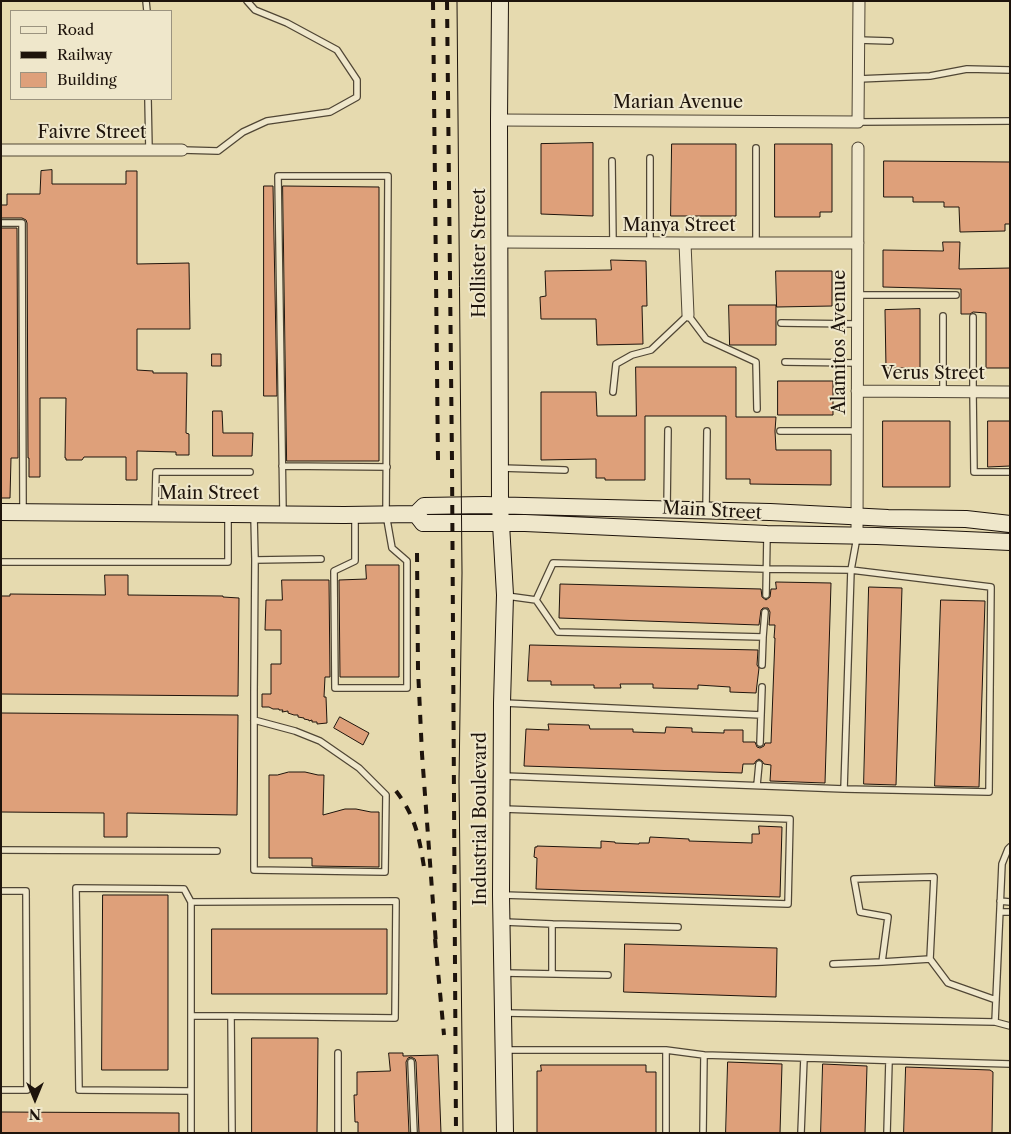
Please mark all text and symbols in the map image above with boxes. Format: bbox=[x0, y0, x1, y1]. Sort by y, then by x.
legend bbox=[10, 10, 172, 100]
text: Road bbox=[57, 20, 94, 39]
text: Railway bbox=[57, 45, 113, 64]
text: Building bbox=[57, 70, 117, 89]
street label: Marian Avenue bbox=[613, 92, 743, 114]
street label: Faivre Street bbox=[38, 122, 146, 144]
street label: Hollister Street bbox=[469, 188, 491, 318]
street label: Manya Street bbox=[622, 215, 736, 237]
street label: Alamitos Avenue bbox=[829, 270, 851, 414]
street label: Verus Street bbox=[881, 363, 985, 385]
street label: Main Street bbox=[159, 483, 259, 505]
street label: Main Street bbox=[661, 498, 763, 524]
street label: Industrial Boulevard bbox=[470, 732, 492, 906]
north arrow bbox=[10, 1074, 60, 1124]
text: N bbox=[29, 1105, 41, 1123]

